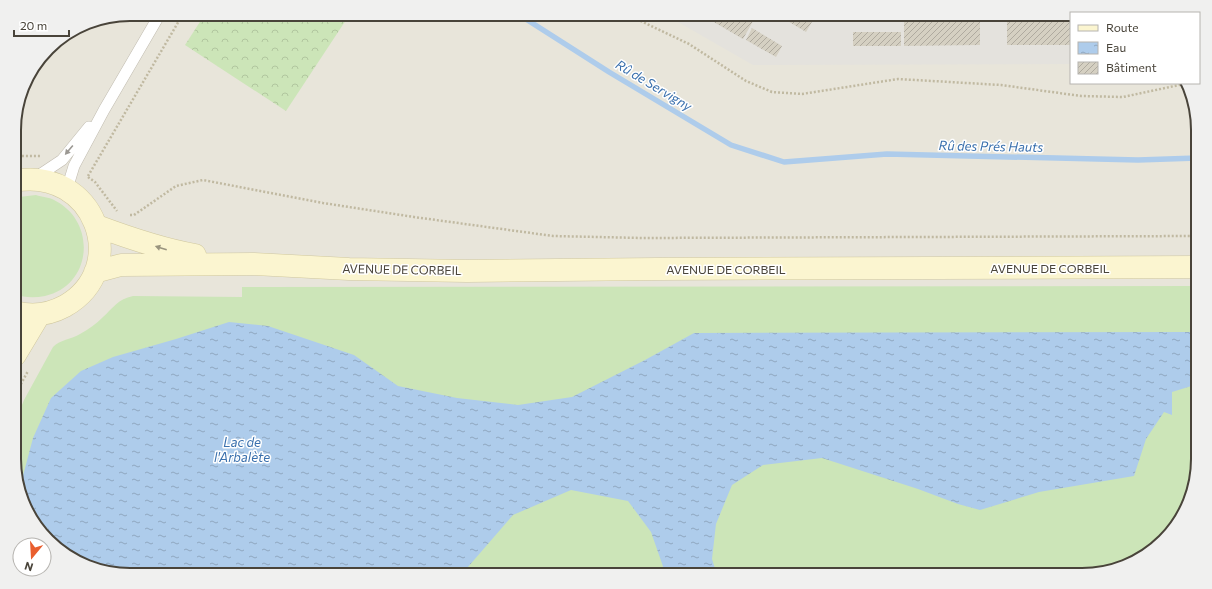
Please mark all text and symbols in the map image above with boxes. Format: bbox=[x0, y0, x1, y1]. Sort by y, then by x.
scale bar bbox=[14, 12, 69, 38]
legend bbox=[1070, 12, 1200, 84]
text: 20 m bbox=[20, 18, 47, 32]
text: Route bbox=[1106, 20, 1139, 34]
text: Eau bbox=[1106, 40, 1126, 54]
water label: Rû de Servigny bbox=[613, 56, 696, 115]
text: Bâtiment bbox=[1106, 60, 1157, 74]
water label: Rû des Prés Hauts bbox=[939, 137, 1044, 155]
one-way arrow bbox=[65, 145, 74, 156]
one-way arrow bbox=[154, 245, 166, 251]
street label: AVENUE DE CORBEIL bbox=[342, 261, 462, 277]
street label: AVENUE DE CORBEIL bbox=[990, 261, 1110, 275]
street label: AVENUE DE CORBEIL bbox=[666, 262, 786, 276]
water label: Lac de l'Arbalète bbox=[214, 434, 270, 465]
north arrow bbox=[12, 537, 52, 577]
text: N bbox=[23, 560, 35, 574]

